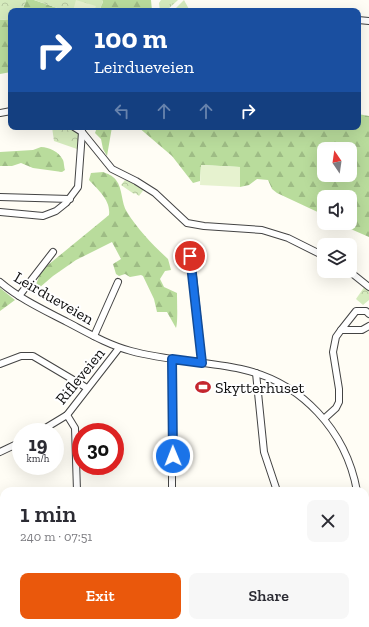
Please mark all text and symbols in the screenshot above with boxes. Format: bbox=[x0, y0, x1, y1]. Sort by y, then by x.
text: 100 m bbox=[94, 22, 167, 55]
icon: right bbox=[28, 24, 80, 76]
text: Leirdueveien bbox=[94, 56, 194, 78]
icon: left bbox=[111, 100, 133, 122]
icon: ahead bbox=[153, 100, 175, 122]
icon: ahead bbox=[195, 100, 217, 122]
icon: right bbox=[237, 100, 259, 122]
north arrow bbox=[317, 142, 357, 182]
map controls bbox=[317, 142, 357, 278]
button: sound bbox=[317, 190, 357, 230]
button: layers bbox=[317, 238, 357, 278]
pin bbox=[173, 239, 207, 273]
icon: arrive bbox=[179, 245, 201, 267]
street label: Leirdueveien bbox=[11, 268, 98, 329]
street label: Rifleveien bbox=[51, 343, 109, 408]
sports icon: Skytterhuset bbox=[194, 378, 212, 396]
place label: Skytterhuset bbox=[215, 378, 305, 397]
speed limit sign: 30 bbox=[72, 423, 124, 475]
text: 19 bbox=[29, 432, 47, 456]
position arrow bbox=[152, 435, 194, 477]
text: km/h bbox=[27, 453, 49, 465]
text: 1 min bbox=[20, 499, 76, 528]
button: close bbox=[307, 500, 349, 542]
text: 240 m · 07:51 bbox=[20, 529, 92, 544]
button: Exit bbox=[20, 573, 181, 619]
button: Share bbox=[189, 573, 349, 619]

